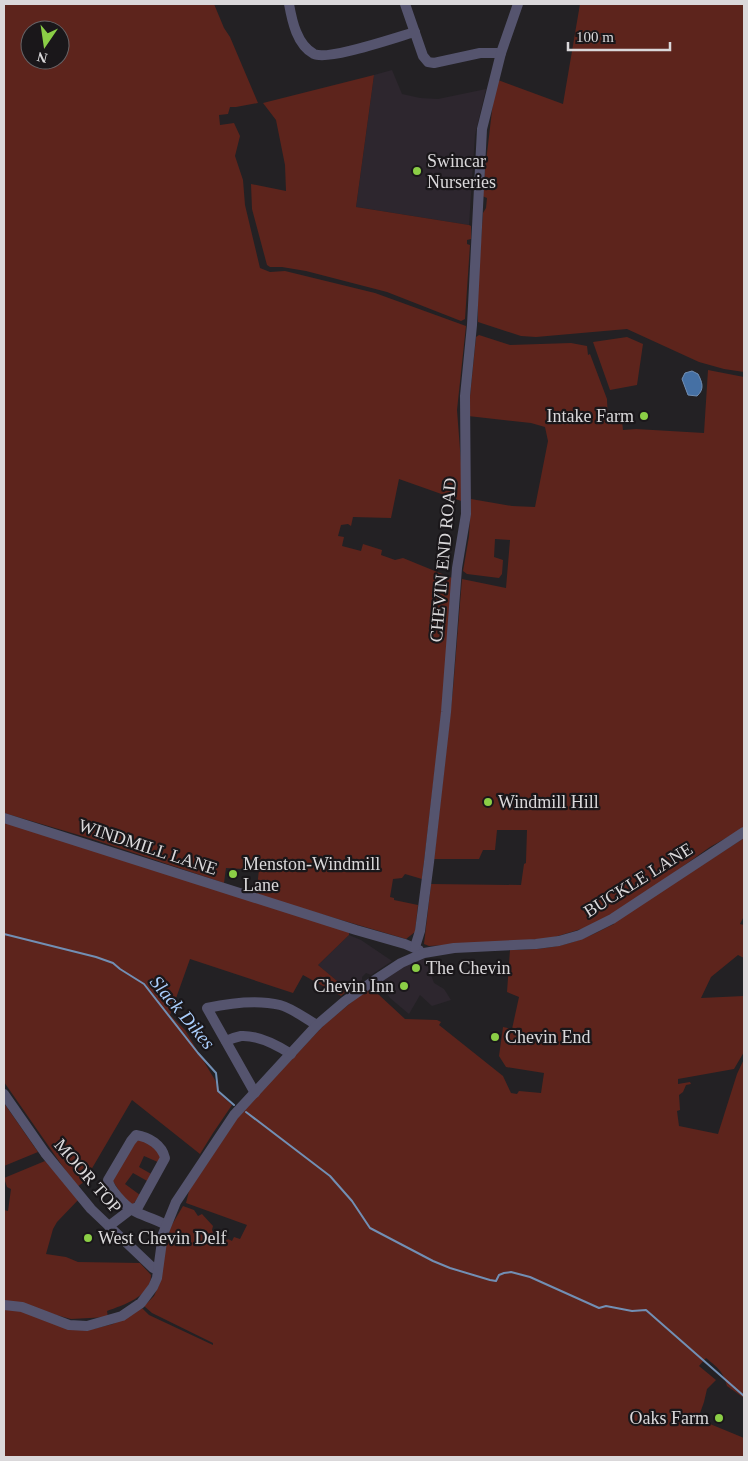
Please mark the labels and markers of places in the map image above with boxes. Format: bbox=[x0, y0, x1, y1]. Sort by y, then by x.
place label: Swincar Nurseries bbox=[427, 151, 496, 192]
marker: Swincar Nurseries bbox=[411, 165, 423, 177]
place label: Intake Farm bbox=[547, 406, 634, 426]
marker: Intake Farm bbox=[638, 410, 650, 422]
place label: Windmill Hill bbox=[498, 792, 599, 812]
marker: Windmill Hill bbox=[482, 796, 494, 808]
place label: Menston-Windmill Lane bbox=[243, 854, 380, 895]
marker: Menston-Windmill Lane bbox=[227, 868, 239, 880]
place label: The Chevin bbox=[426, 958, 510, 978]
marker: The Chevin bbox=[410, 962, 422, 974]
place label: Chevin Inn bbox=[314, 976, 394, 996]
marker: Chevin Inn bbox=[398, 980, 410, 992]
place label: Chevin End bbox=[505, 1027, 591, 1047]
marker: Chevin End bbox=[489, 1031, 501, 1043]
place label: West Chevin Delf bbox=[98, 1228, 227, 1248]
marker: West Chevin Delf bbox=[82, 1232, 94, 1244]
place label: Oaks Farm bbox=[630, 1408, 709, 1428]
marker: Oaks Farm bbox=[713, 1412, 725, 1424]

